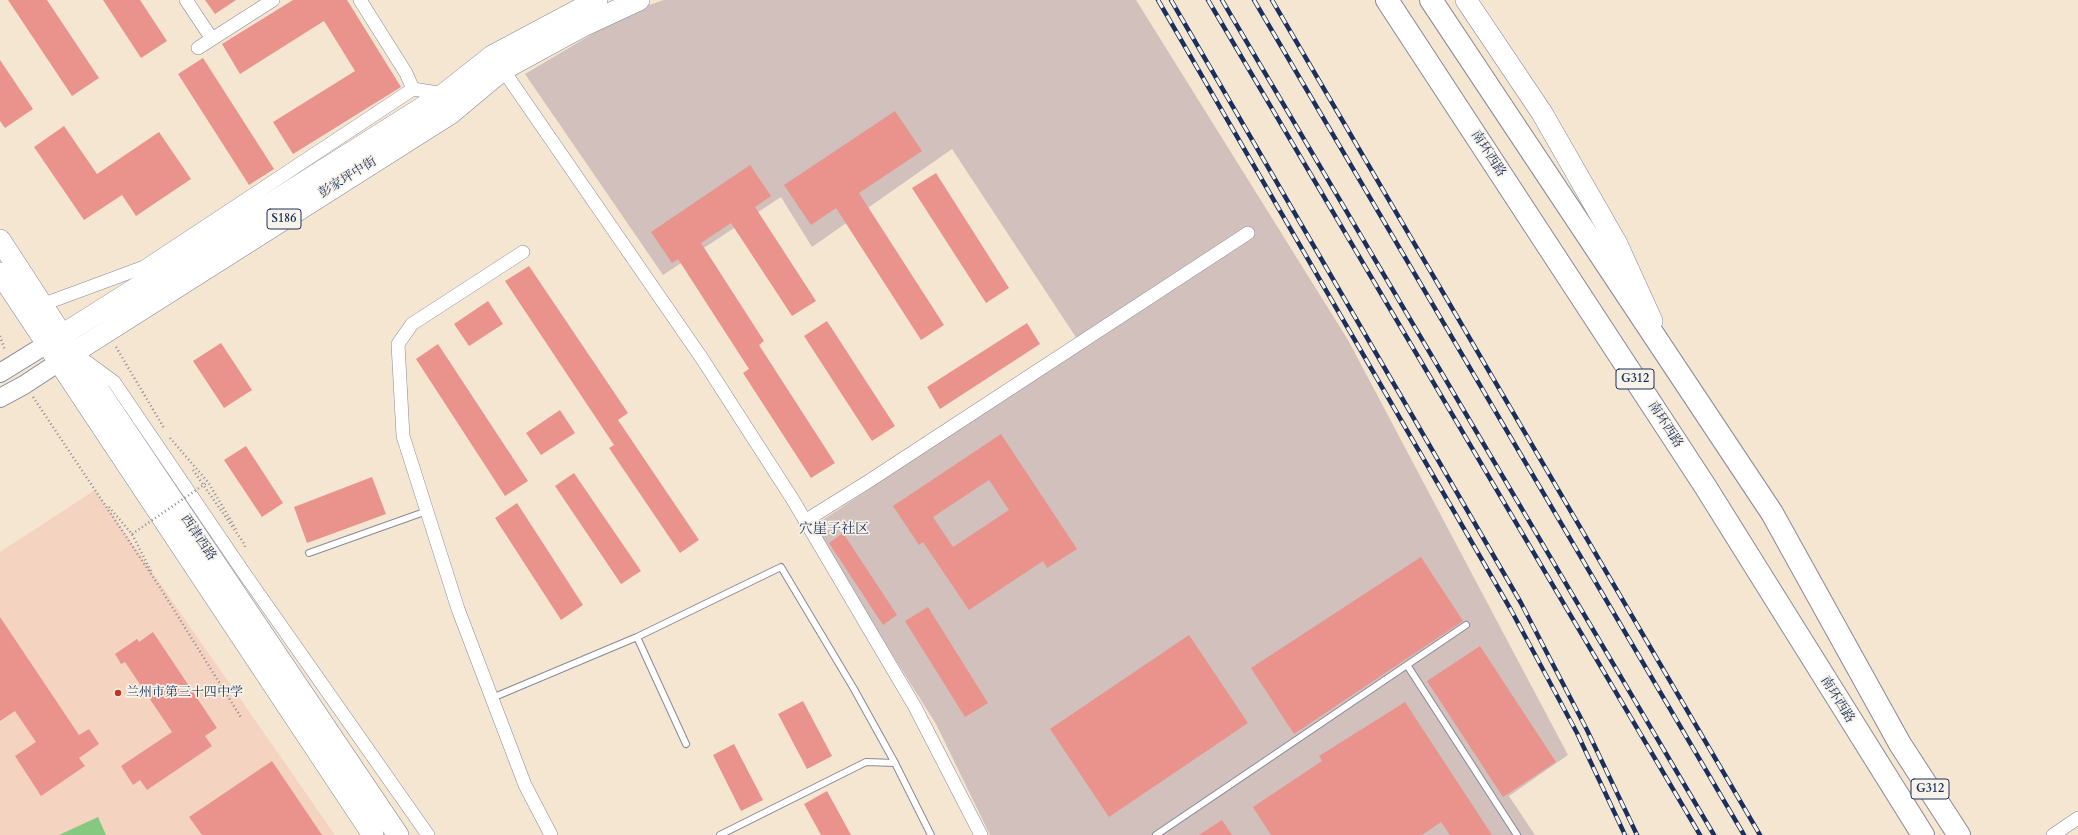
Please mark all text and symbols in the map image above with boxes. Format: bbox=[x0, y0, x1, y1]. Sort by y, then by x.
street label: 南环西路 bbox=[1467, 128, 1509, 180]
street label: 彭家坪中街 bbox=[316, 154, 380, 202]
road number: S186 bbox=[267, 209, 301, 229]
road number: G312 bbox=[1616, 369, 1654, 389]
street label: 南环西路 bbox=[1644, 399, 1686, 451]
street label: 西津西路 bbox=[177, 512, 219, 564]
district label: 穴崖子社区 bbox=[799, 522, 869, 538]
street label: 南环西路 bbox=[1817, 674, 1857, 726]
place label: 兰州市第三十四中学 bbox=[126, 685, 243, 701]
marker: 兰州市第三十四中学 bbox=[113, 688, 123, 698]
road number: G312 bbox=[1911, 779, 1949, 799]

